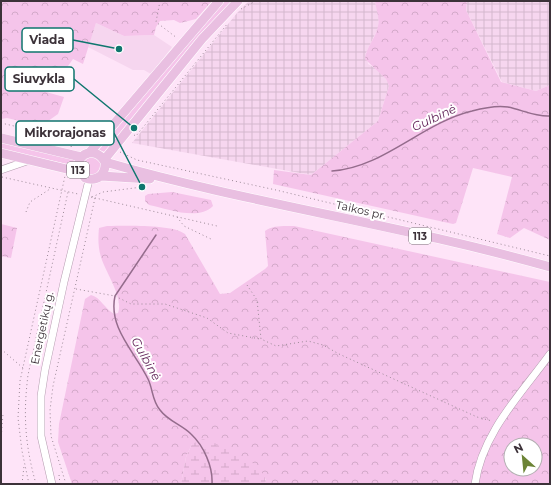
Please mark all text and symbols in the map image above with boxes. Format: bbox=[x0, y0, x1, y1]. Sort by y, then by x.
callout: Viada bbox=[22, 28, 73, 52]
text: Viada bbox=[28, 32, 65, 47]
callout: Siuvykla bbox=[5, 67, 74, 91]
text: Siuvykla bbox=[13, 71, 65, 86]
water label: Gulbinė bbox=[409, 101, 458, 134]
callout: Mikrorajonas bbox=[16, 121, 114, 145]
text: Mikrorajonas bbox=[24, 125, 106, 140]
road number: 113 bbox=[67, 162, 89, 178]
street label: Taikos pr. bbox=[335, 197, 387, 223]
road number: 113 bbox=[409, 228, 431, 244]
street label: Energetikų g. bbox=[27, 290, 57, 366]
water label: Gulbinė bbox=[128, 334, 164, 383]
north arrow bbox=[503, 437, 543, 477]
text: N bbox=[511, 440, 526, 456]

